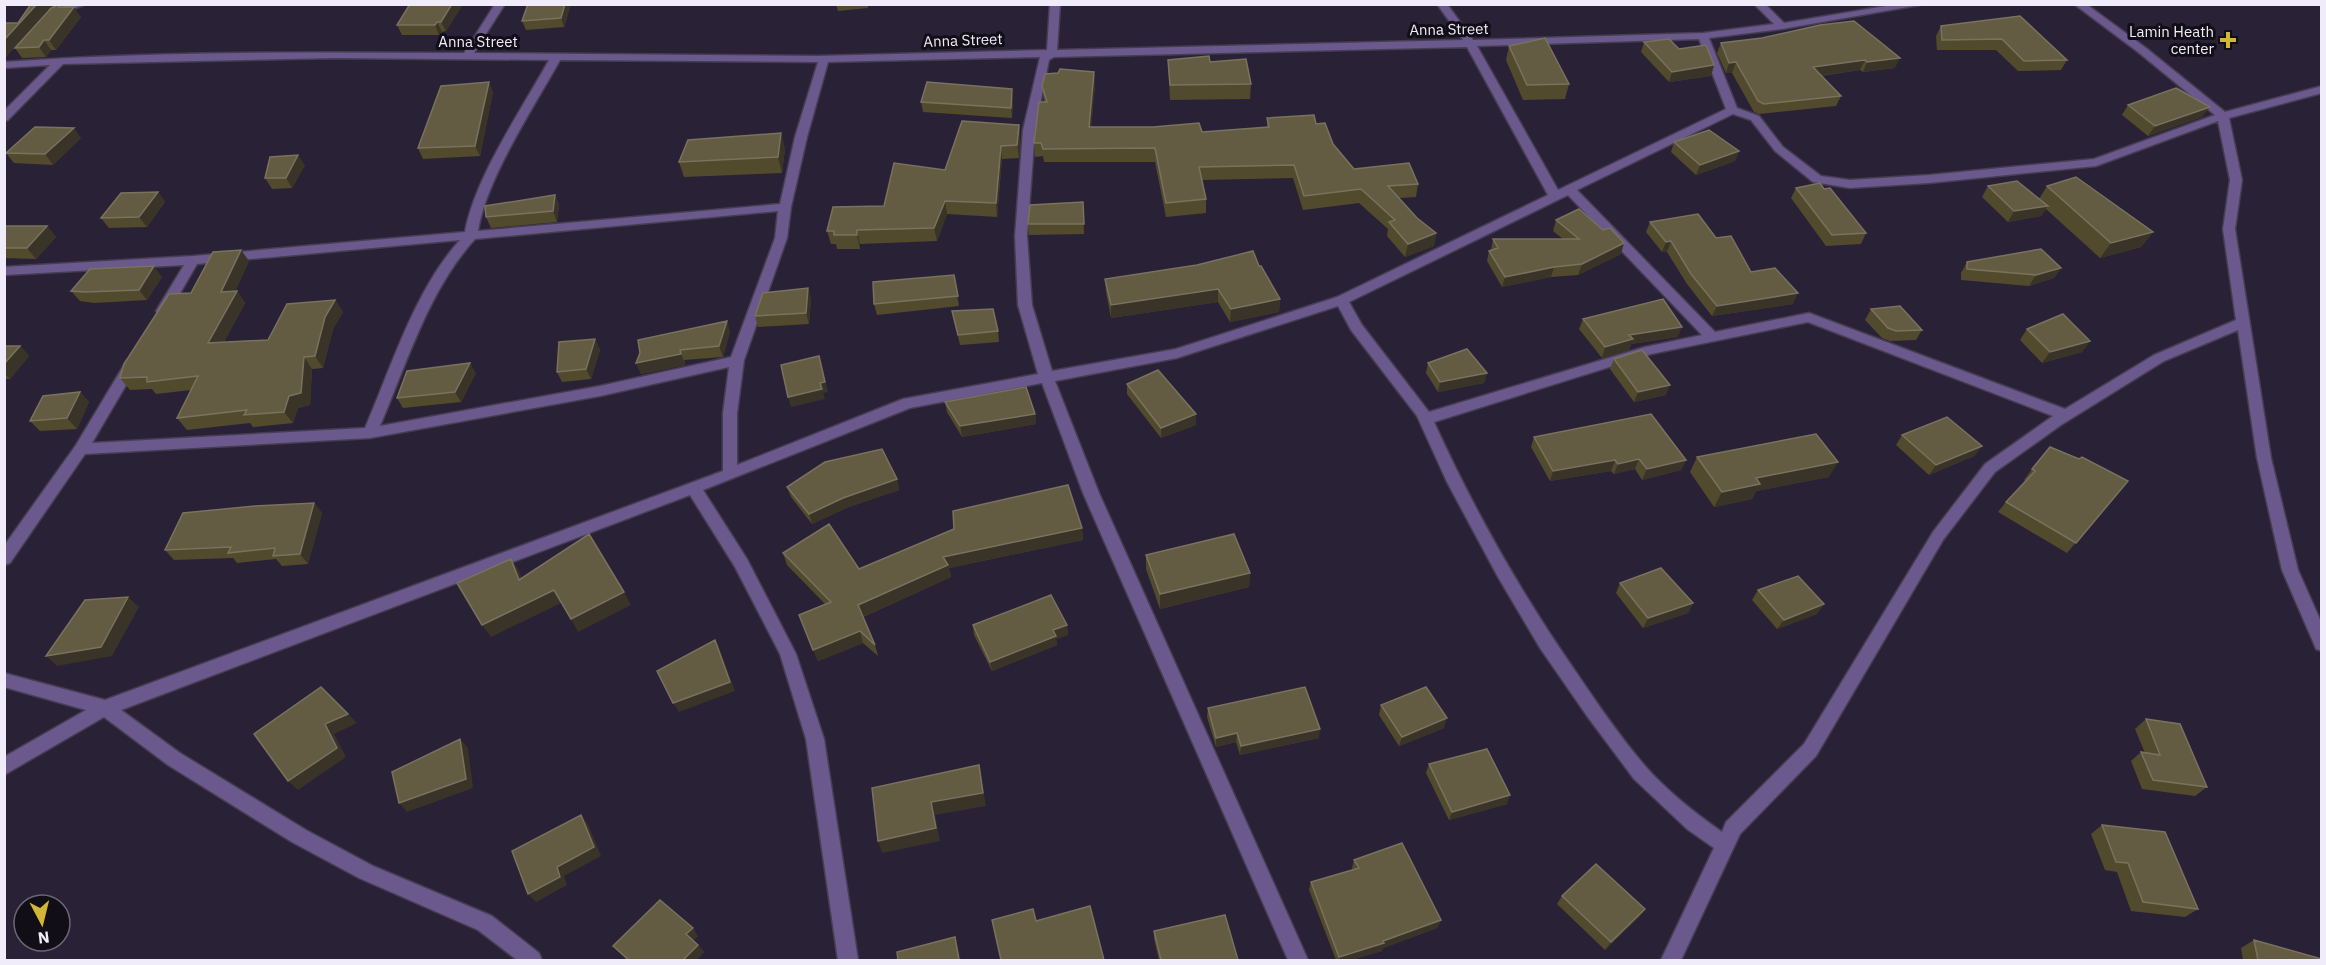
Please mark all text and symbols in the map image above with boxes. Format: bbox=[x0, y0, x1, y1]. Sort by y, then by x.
street label: Anna Street bbox=[1409, 19, 1489, 39]
place label: Lamin Heath center bbox=[2129, 22, 2214, 58]
street label: Anna Street bbox=[923, 29, 1003, 51]
marker: Lamin Heath center bbox=[2219, 31, 2237, 49]
street label: Anna Street bbox=[438, 32, 518, 51]
north arrow bbox=[12, 893, 72, 953]
text: N bbox=[37, 927, 51, 949]

